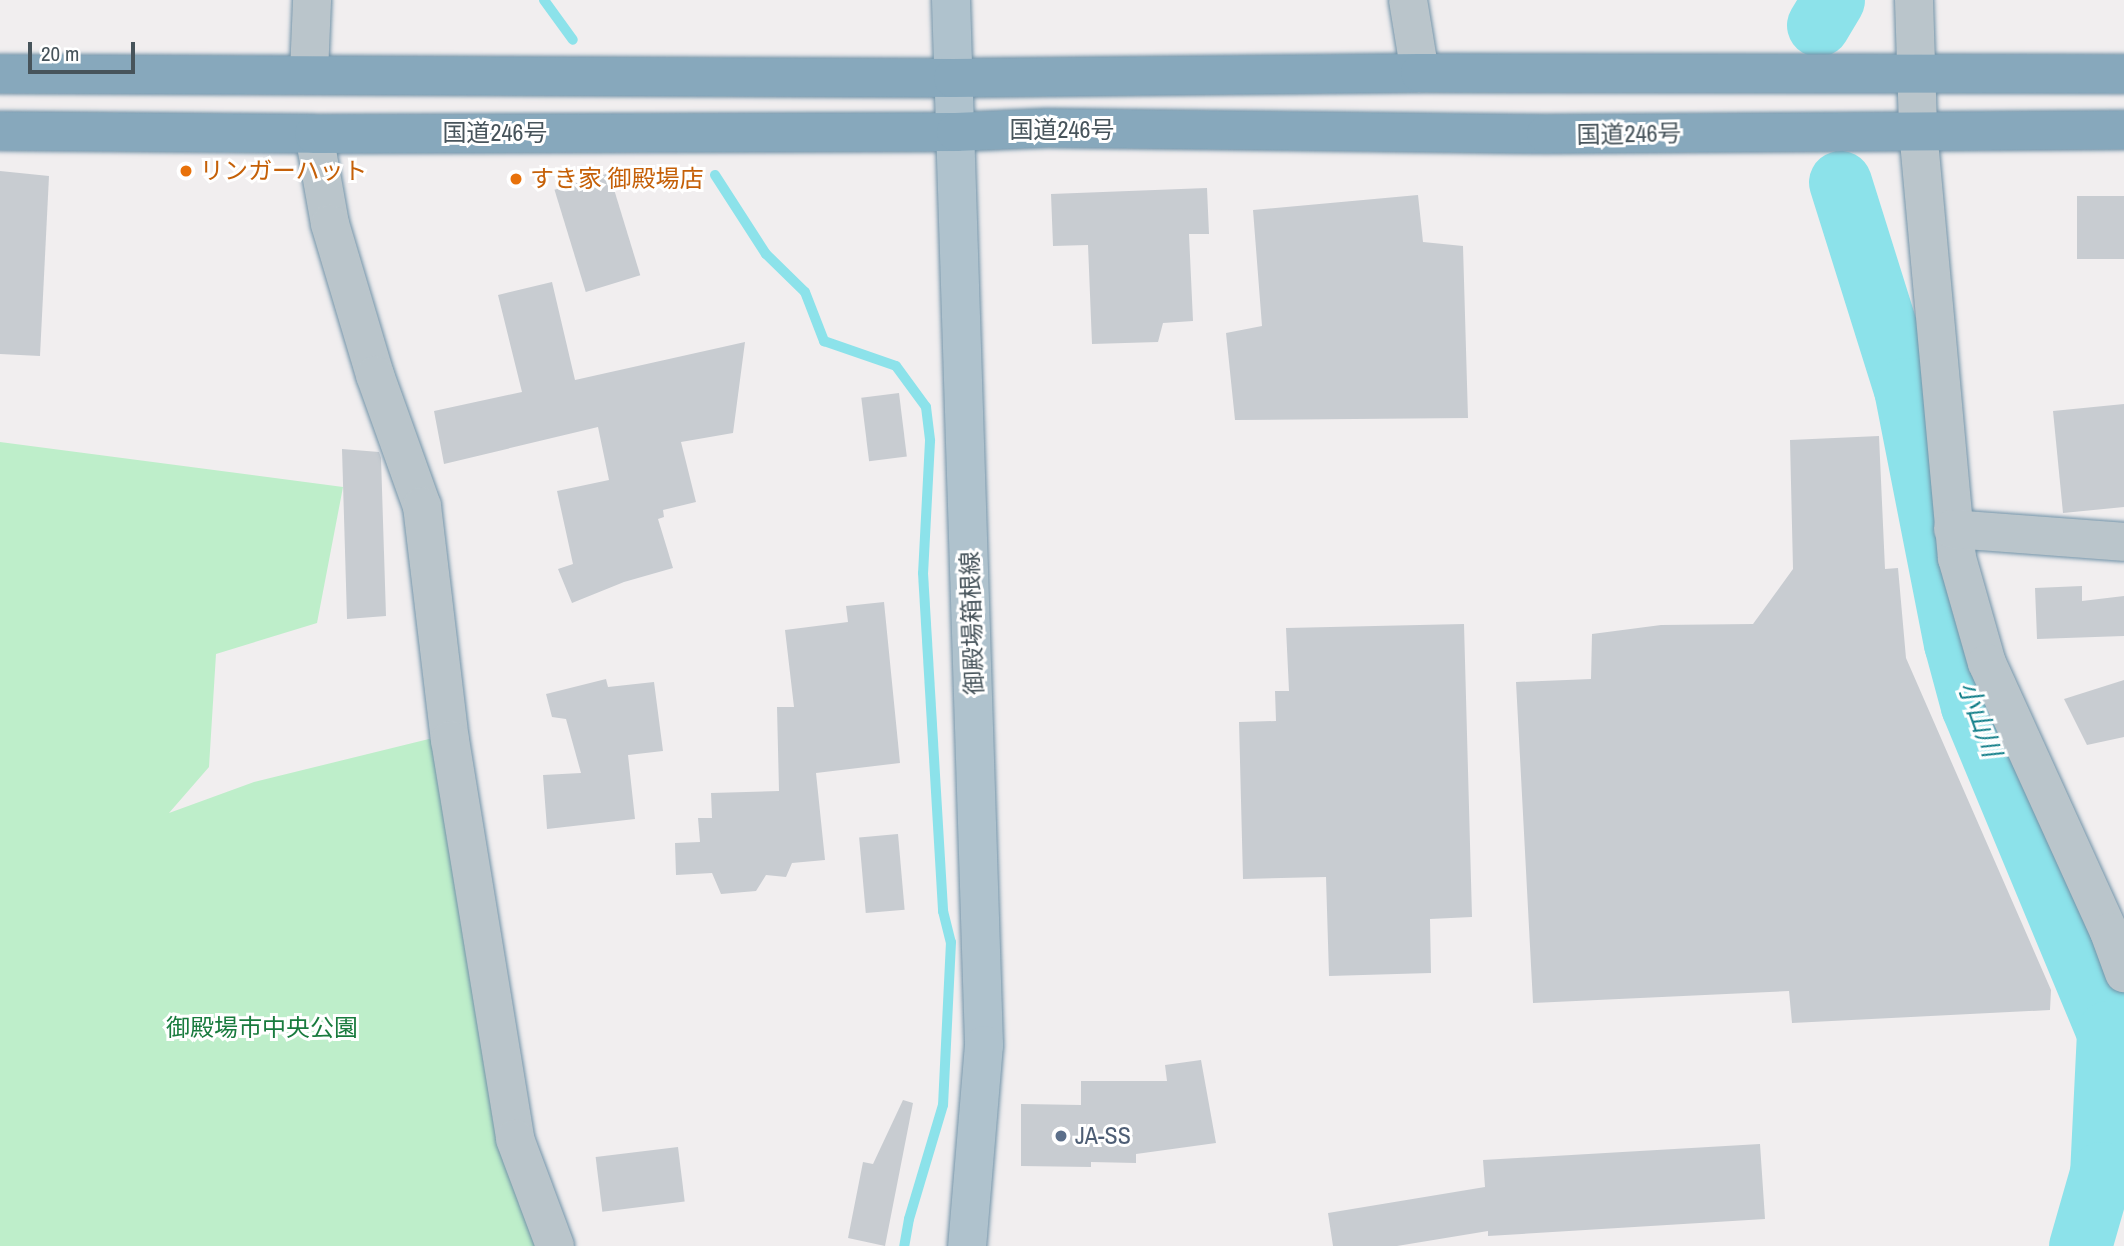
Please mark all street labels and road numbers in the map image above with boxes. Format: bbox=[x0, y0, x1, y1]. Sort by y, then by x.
street label: 国道246号 bbox=[1010, 116, 1114, 144]
street label: 国道246号 bbox=[443, 119, 547, 147]
street label: 国道246号 bbox=[1576, 119, 1682, 149]
street label: 御殿場箱根線 bbox=[955, 551, 989, 695]

